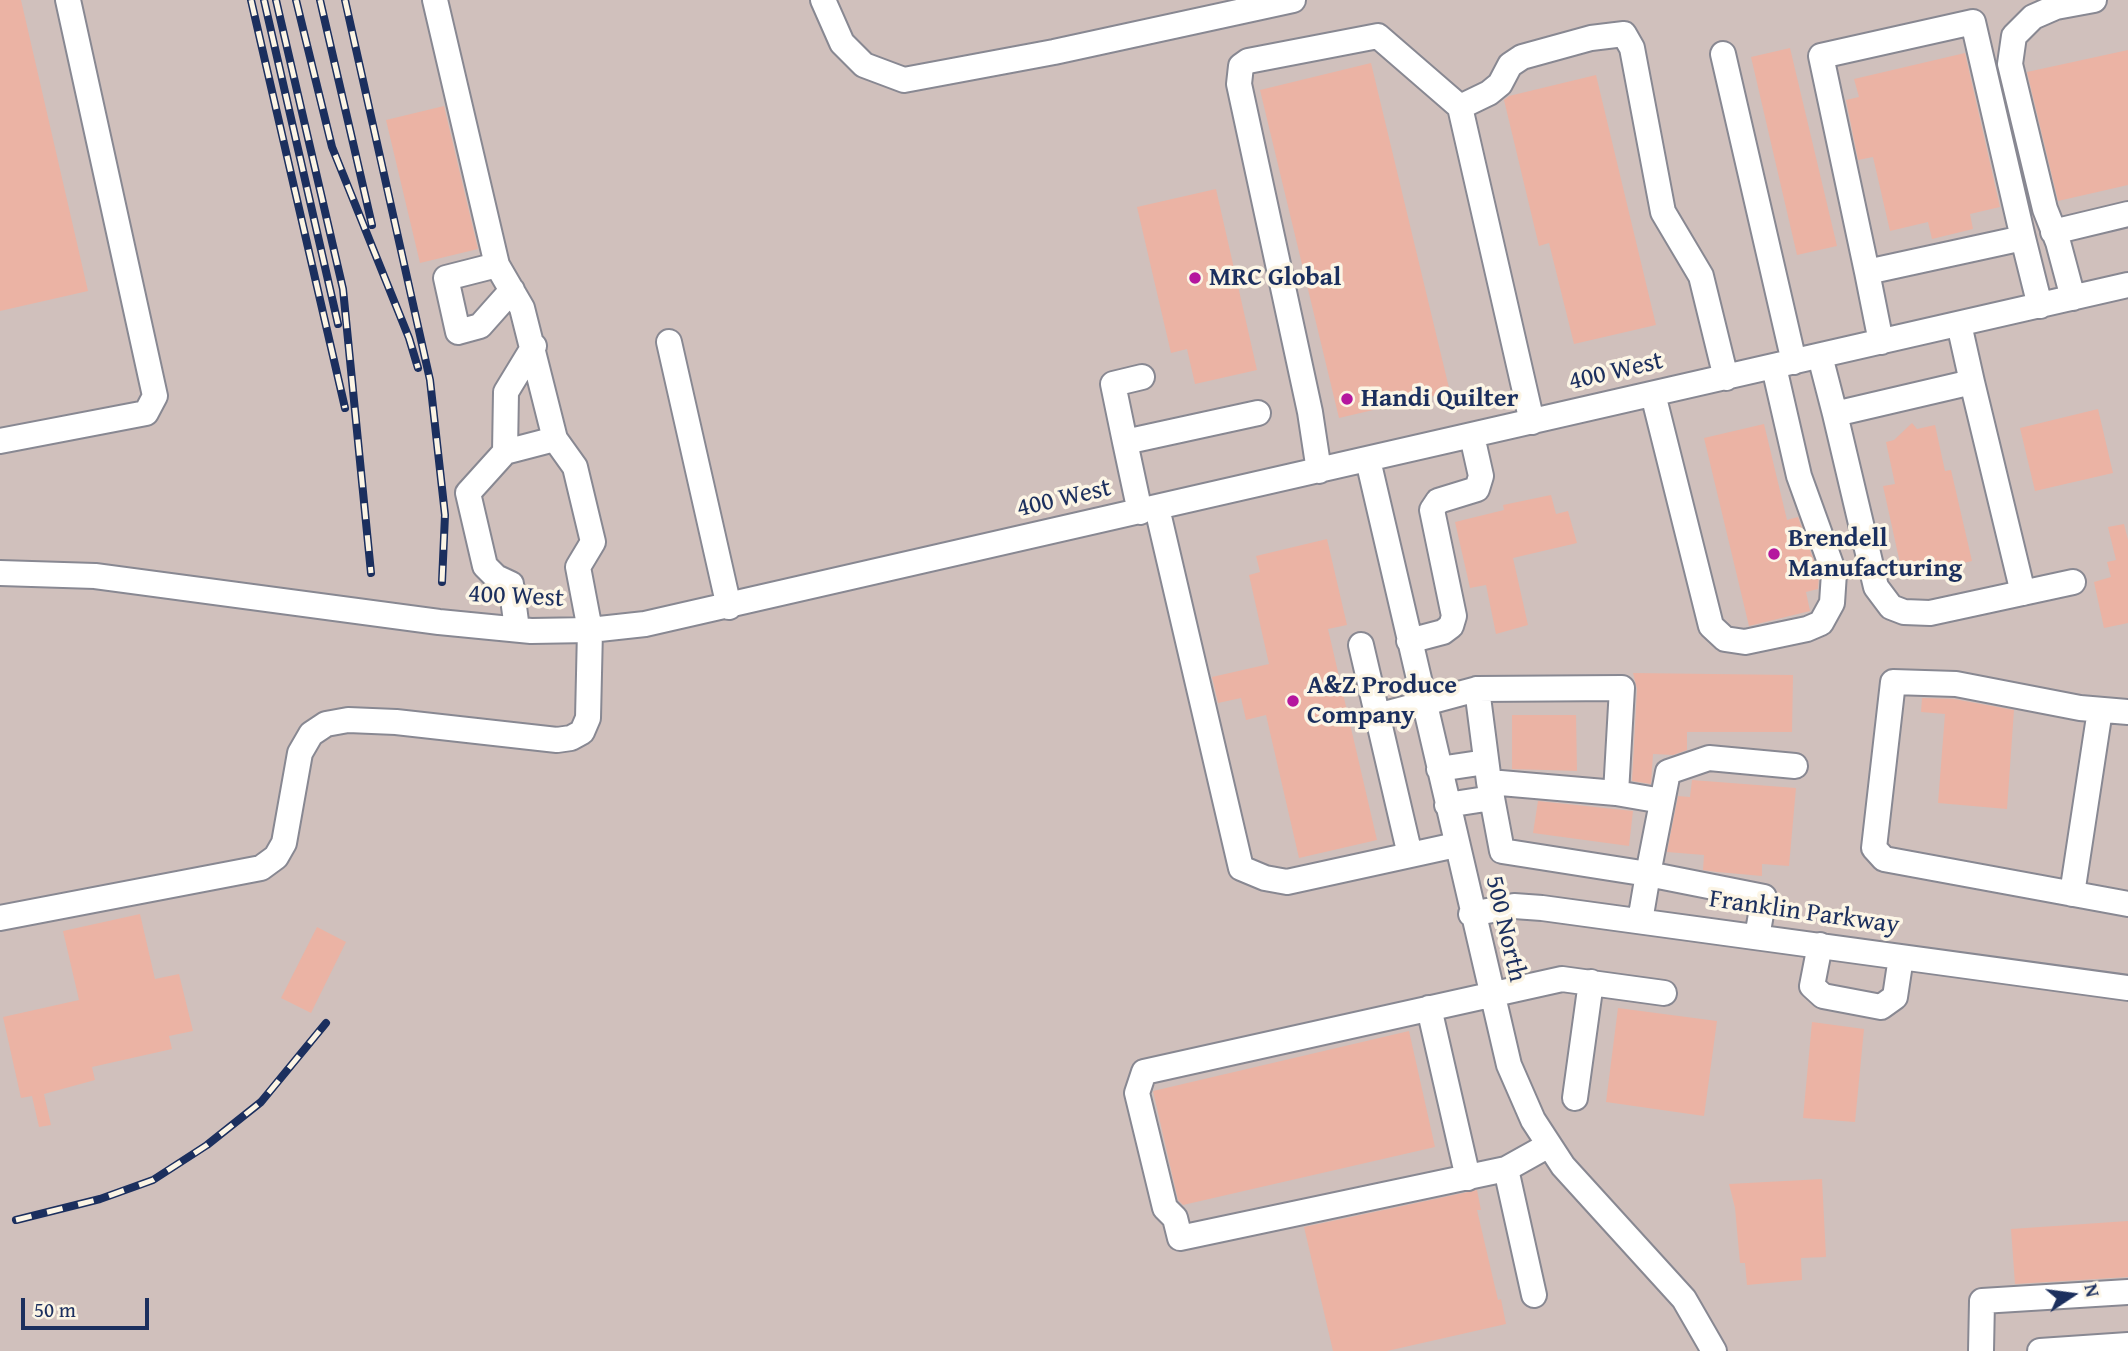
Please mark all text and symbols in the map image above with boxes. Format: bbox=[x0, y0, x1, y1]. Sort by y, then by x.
place label: MRC Global bbox=[1209, 262, 1341, 294]
marker: MRC Global bbox=[1187, 270, 1203, 286]
street label: 400 West bbox=[1566, 346, 1666, 398]
place label: Handi Quilter bbox=[1361, 383, 1518, 415]
marker: Handi Quilter bbox=[1339, 391, 1355, 407]
street label: 400 West bbox=[1014, 473, 1114, 525]
place label: Brendell Manufacturing bbox=[1788, 523, 1962, 584]
marker: Brendell Manufacturing bbox=[1766, 546, 1782, 562]
street label: 400 West bbox=[467, 579, 565, 615]
place label: A&Z Produce Company bbox=[1307, 670, 1457, 732]
marker: A&Z Produce Company bbox=[1285, 693, 1301, 709]
street label: 500 North bbox=[1478, 873, 1532, 985]
street label: Franklin Parkway bbox=[1707, 884, 1901, 942]
north arrow bbox=[2037, 1260, 2107, 1330]
text: N bbox=[2077, 1281, 2108, 1300]
scale bar bbox=[24, 1284, 152, 1328]
text: 50 m bbox=[34, 1294, 76, 1325]

